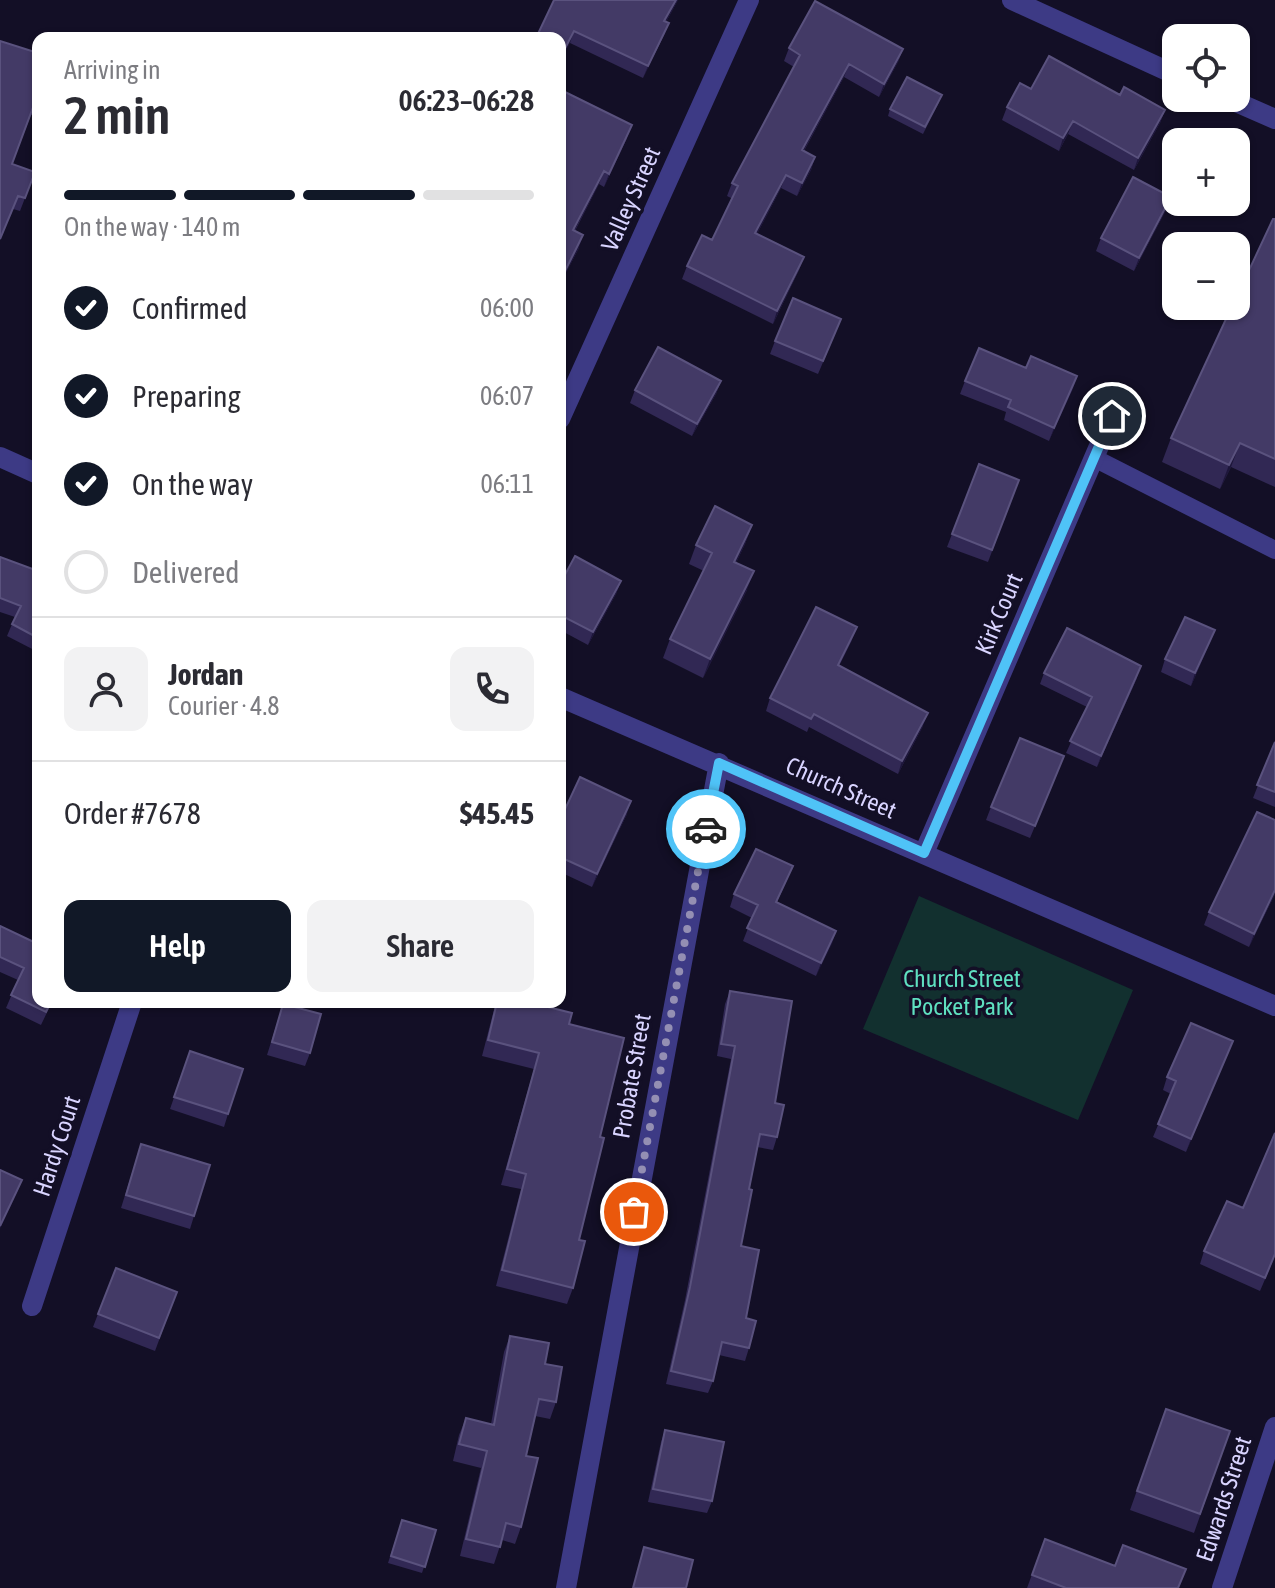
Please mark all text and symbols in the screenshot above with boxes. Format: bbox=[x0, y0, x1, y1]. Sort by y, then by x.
map controls bbox=[1162, 24, 1250, 320]
button: locate bbox=[1162, 24, 1250, 112]
text: Arriving in bbox=[64, 55, 161, 85]
text: 06:23–06:28 bbox=[399, 83, 534, 117]
text: 2 min bbox=[64, 85, 170, 145]
button: + bbox=[1162, 128, 1250, 216]
street label: Valley Street bbox=[596, 142, 666, 255]
text: On the way · 140 m bbox=[64, 212, 241, 242]
button: − bbox=[1162, 232, 1250, 320]
icon: check bbox=[64, 286, 108, 330]
text: Confirmed bbox=[132, 291, 247, 325]
text: 06:00 bbox=[480, 293, 534, 323]
icon: check bbox=[64, 374, 108, 418]
text: Preparing bbox=[132, 379, 241, 413]
text: 06:07 bbox=[480, 381, 534, 411]
pin bbox=[1078, 382, 1146, 450]
icon: home bbox=[1090, 394, 1134, 438]
icon: check bbox=[64, 462, 108, 506]
text: On the way bbox=[132, 467, 253, 501]
text: 06:11 bbox=[480, 469, 534, 499]
text: Delivered bbox=[132, 555, 240, 589]
street label: Kirk Court bbox=[969, 569, 1028, 658]
button: person bbox=[64, 647, 148, 731]
button: phone bbox=[450, 647, 534, 731]
text: Jordan bbox=[168, 657, 243, 691]
text: Courier · 4.8 bbox=[168, 691, 279, 721]
street label: Church Street bbox=[782, 751, 900, 824]
courier bbox=[666, 789, 746, 869]
text: Order #7678 bbox=[64, 796, 201, 830]
text: $45.45 bbox=[460, 796, 534, 830]
icon: car bbox=[684, 807, 728, 851]
button: Help bbox=[64, 900, 291, 992]
button: Share bbox=[307, 900, 534, 992]
park label: Church Street Pocket Park bbox=[903, 965, 1021, 1020]
street label: Probate Street bbox=[607, 1011, 656, 1140]
street label: Hardy Court bbox=[28, 1092, 85, 1200]
pin bbox=[600, 1178, 668, 1246]
icon: bag bbox=[612, 1190, 656, 1234]
street label: Edwards Street bbox=[1191, 1433, 1256, 1565]

